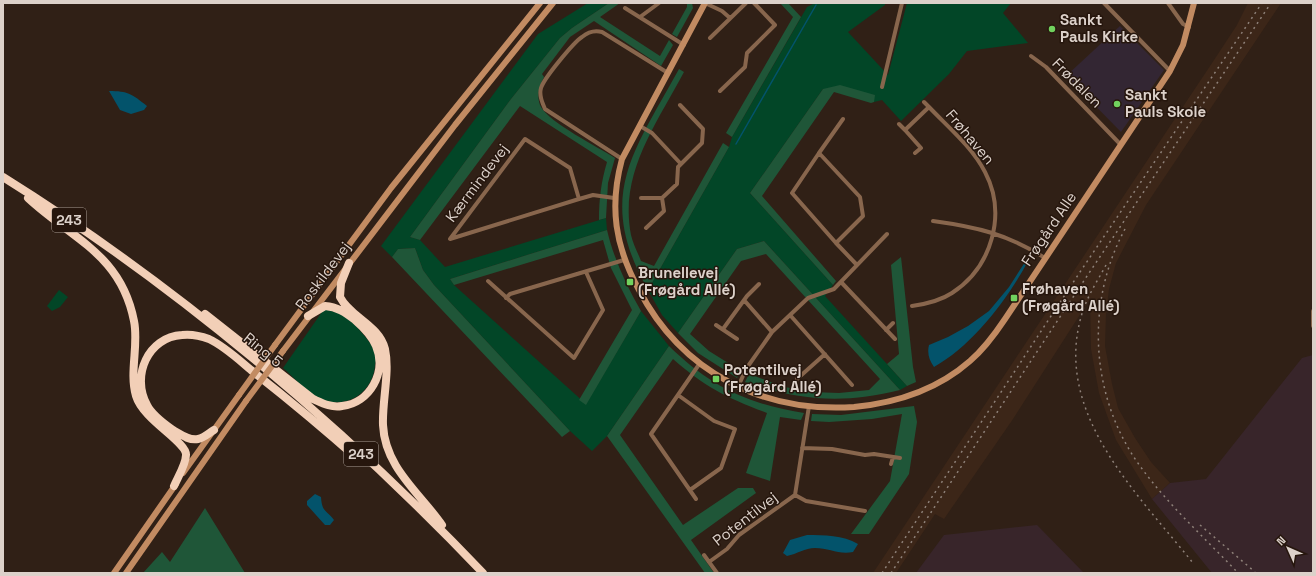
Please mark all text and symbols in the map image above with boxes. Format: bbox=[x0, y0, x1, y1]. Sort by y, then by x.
place label: Sankt Pauls Kirke bbox=[1060, 10, 1139, 46]
marker: Sankt Pauls Kirke bbox=[1047, 24, 1057, 34]
street label: Frødalen bbox=[1048, 54, 1106, 112]
place label: Sankt Pauls Skole bbox=[1125, 85, 1207, 121]
marker: Sankt Pauls Skole bbox=[1112, 99, 1122, 109]
street label: Frøhaven bbox=[942, 105, 999, 168]
street label: Kærmindevej bbox=[441, 140, 512, 226]
street label: Frøgård Alle bbox=[1017, 188, 1080, 269]
road number: 243 bbox=[52, 208, 86, 232]
street label: Roskildevej bbox=[291, 238, 354, 314]
place label: Brunellevej (Frøgård Allé) bbox=[638, 263, 736, 299]
marker: Brunellevej (Frøgård Allé) bbox=[625, 277, 635, 287]
place label: Frøhaven (Frøgård Allé) bbox=[1022, 279, 1120, 315]
marker: Frøhaven (Frøgård Allé) bbox=[1009, 293, 1019, 303]
street label: Ring 5 bbox=[240, 328, 287, 371]
place label: Potentilvej (Frøgård Allé) bbox=[724, 360, 822, 396]
marker: Potentilvej (Frøgård Allé) bbox=[711, 374, 721, 384]
road number: 243 bbox=[344, 442, 378, 466]
street label: Potentilvej bbox=[709, 487, 781, 550]
north arrow bbox=[1268, 528, 1308, 568]
text: N bbox=[1273, 533, 1288, 548]

